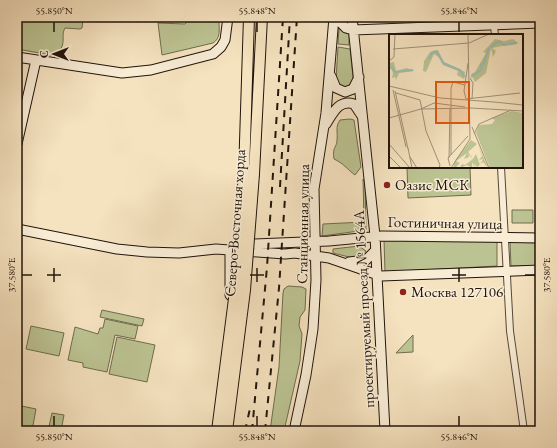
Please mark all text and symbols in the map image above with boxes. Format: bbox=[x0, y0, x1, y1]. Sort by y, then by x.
text: 55.850°N bbox=[35, 4, 73, 17]
text: 55.848°N bbox=[238, 4, 276, 17]
text: 55.846°N bbox=[440, 4, 478, 17]
north arrow bbox=[34, 34, 74, 74]
inset map bbox=[389, 34, 523, 168]
text: С bbox=[37, 50, 51, 58]
street label: Северо-Восточная хорда bbox=[220, 149, 249, 297]
street label: Станционная улица bbox=[292, 164, 313, 284]
place label: Оазис МСК bbox=[395, 175, 469, 194]
marker: Оазис МСК bbox=[382, 180, 392, 190]
street label: проектируемый проезд № 1564А bbox=[349, 209, 378, 408]
street label: Гостиничная улица bbox=[387, 212, 503, 233]
text: 37.580°E bbox=[5, 257, 18, 292]
text: 37.580°E bbox=[540, 257, 553, 292]
place label: Москва 127106 bbox=[411, 282, 503, 301]
marker: Москва 127106 bbox=[398, 287, 408, 297]
text: 55.850°N bbox=[35, 430, 73, 443]
text: 55.848°N bbox=[238, 430, 276, 443]
text: 55.846°N bbox=[440, 430, 478, 443]

